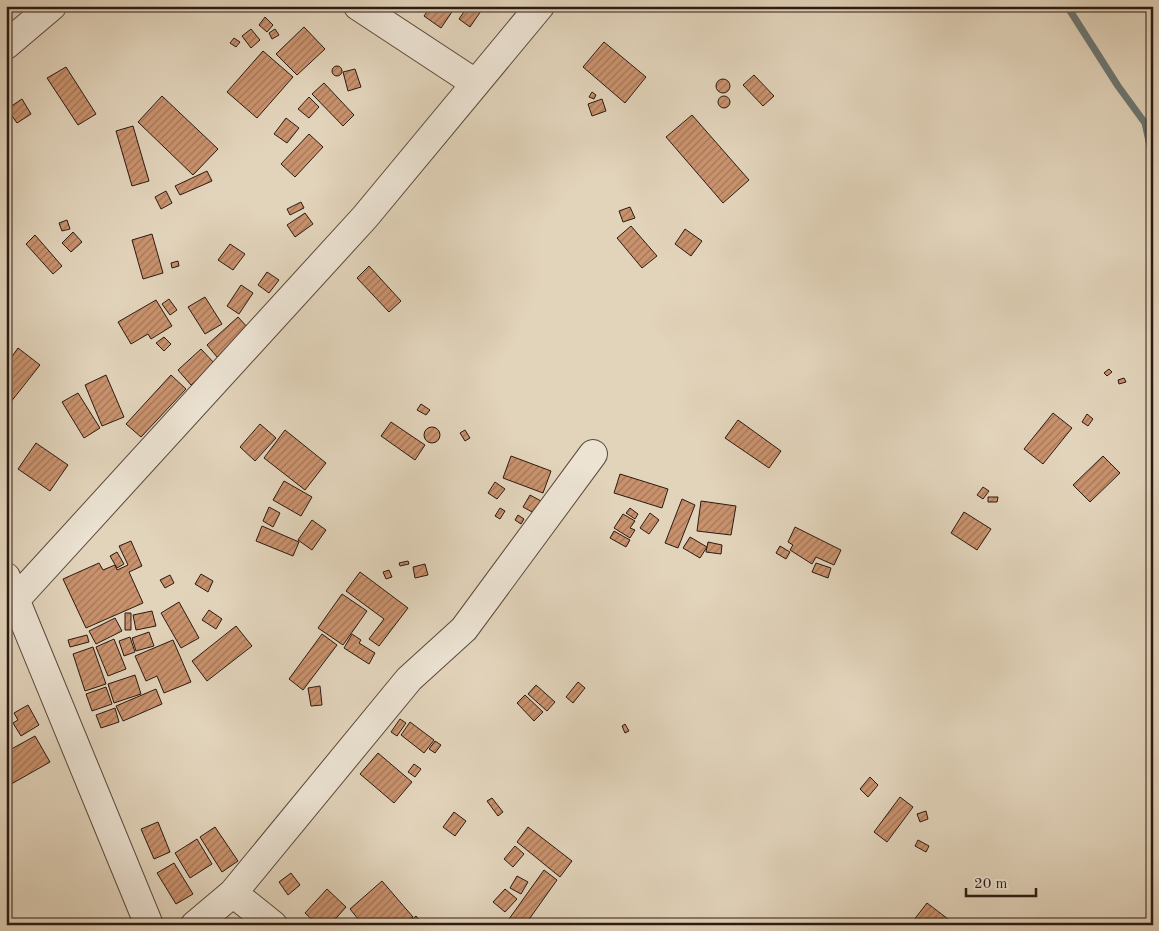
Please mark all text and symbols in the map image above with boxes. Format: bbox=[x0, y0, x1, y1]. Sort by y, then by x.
scale bar bbox=[966, 866, 1036, 898]
text: 20 m bbox=[974, 877, 1008, 892]

